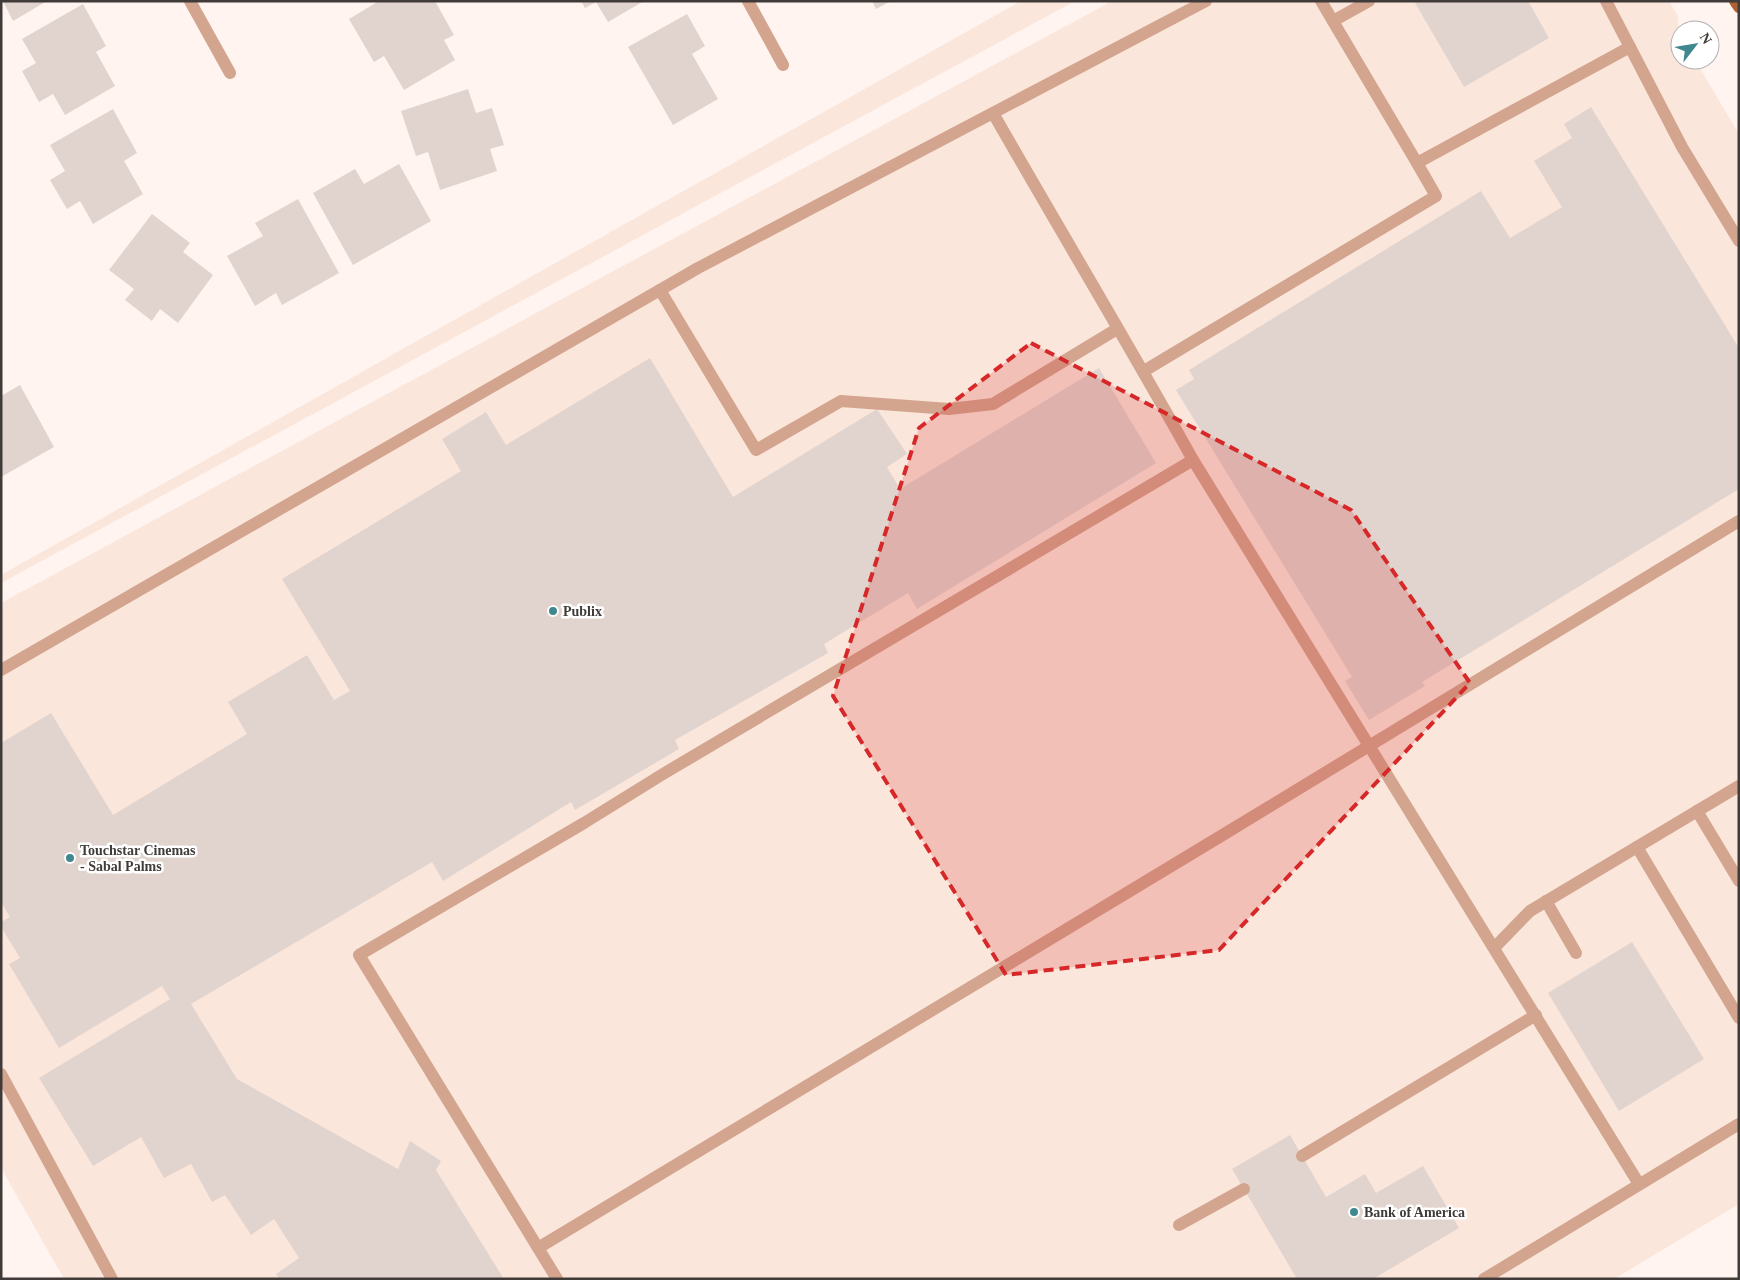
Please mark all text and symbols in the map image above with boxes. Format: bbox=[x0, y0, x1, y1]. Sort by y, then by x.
north arrow bbox=[1670, 20, 1720, 70]
text: N bbox=[1697, 30, 1715, 47]
place label: Publix bbox=[563, 604, 602, 619]
marker: Publix bbox=[547, 605, 559, 617]
place label: Touchstar Cinemas - Sabal Palms bbox=[80, 843, 196, 874]
marker: Touchstar Cinemas - Sabal Palms bbox=[64, 852, 76, 864]
place label: Bank of America bbox=[1364, 1205, 1465, 1220]
marker: Bank of America bbox=[1348, 1206, 1360, 1218]

